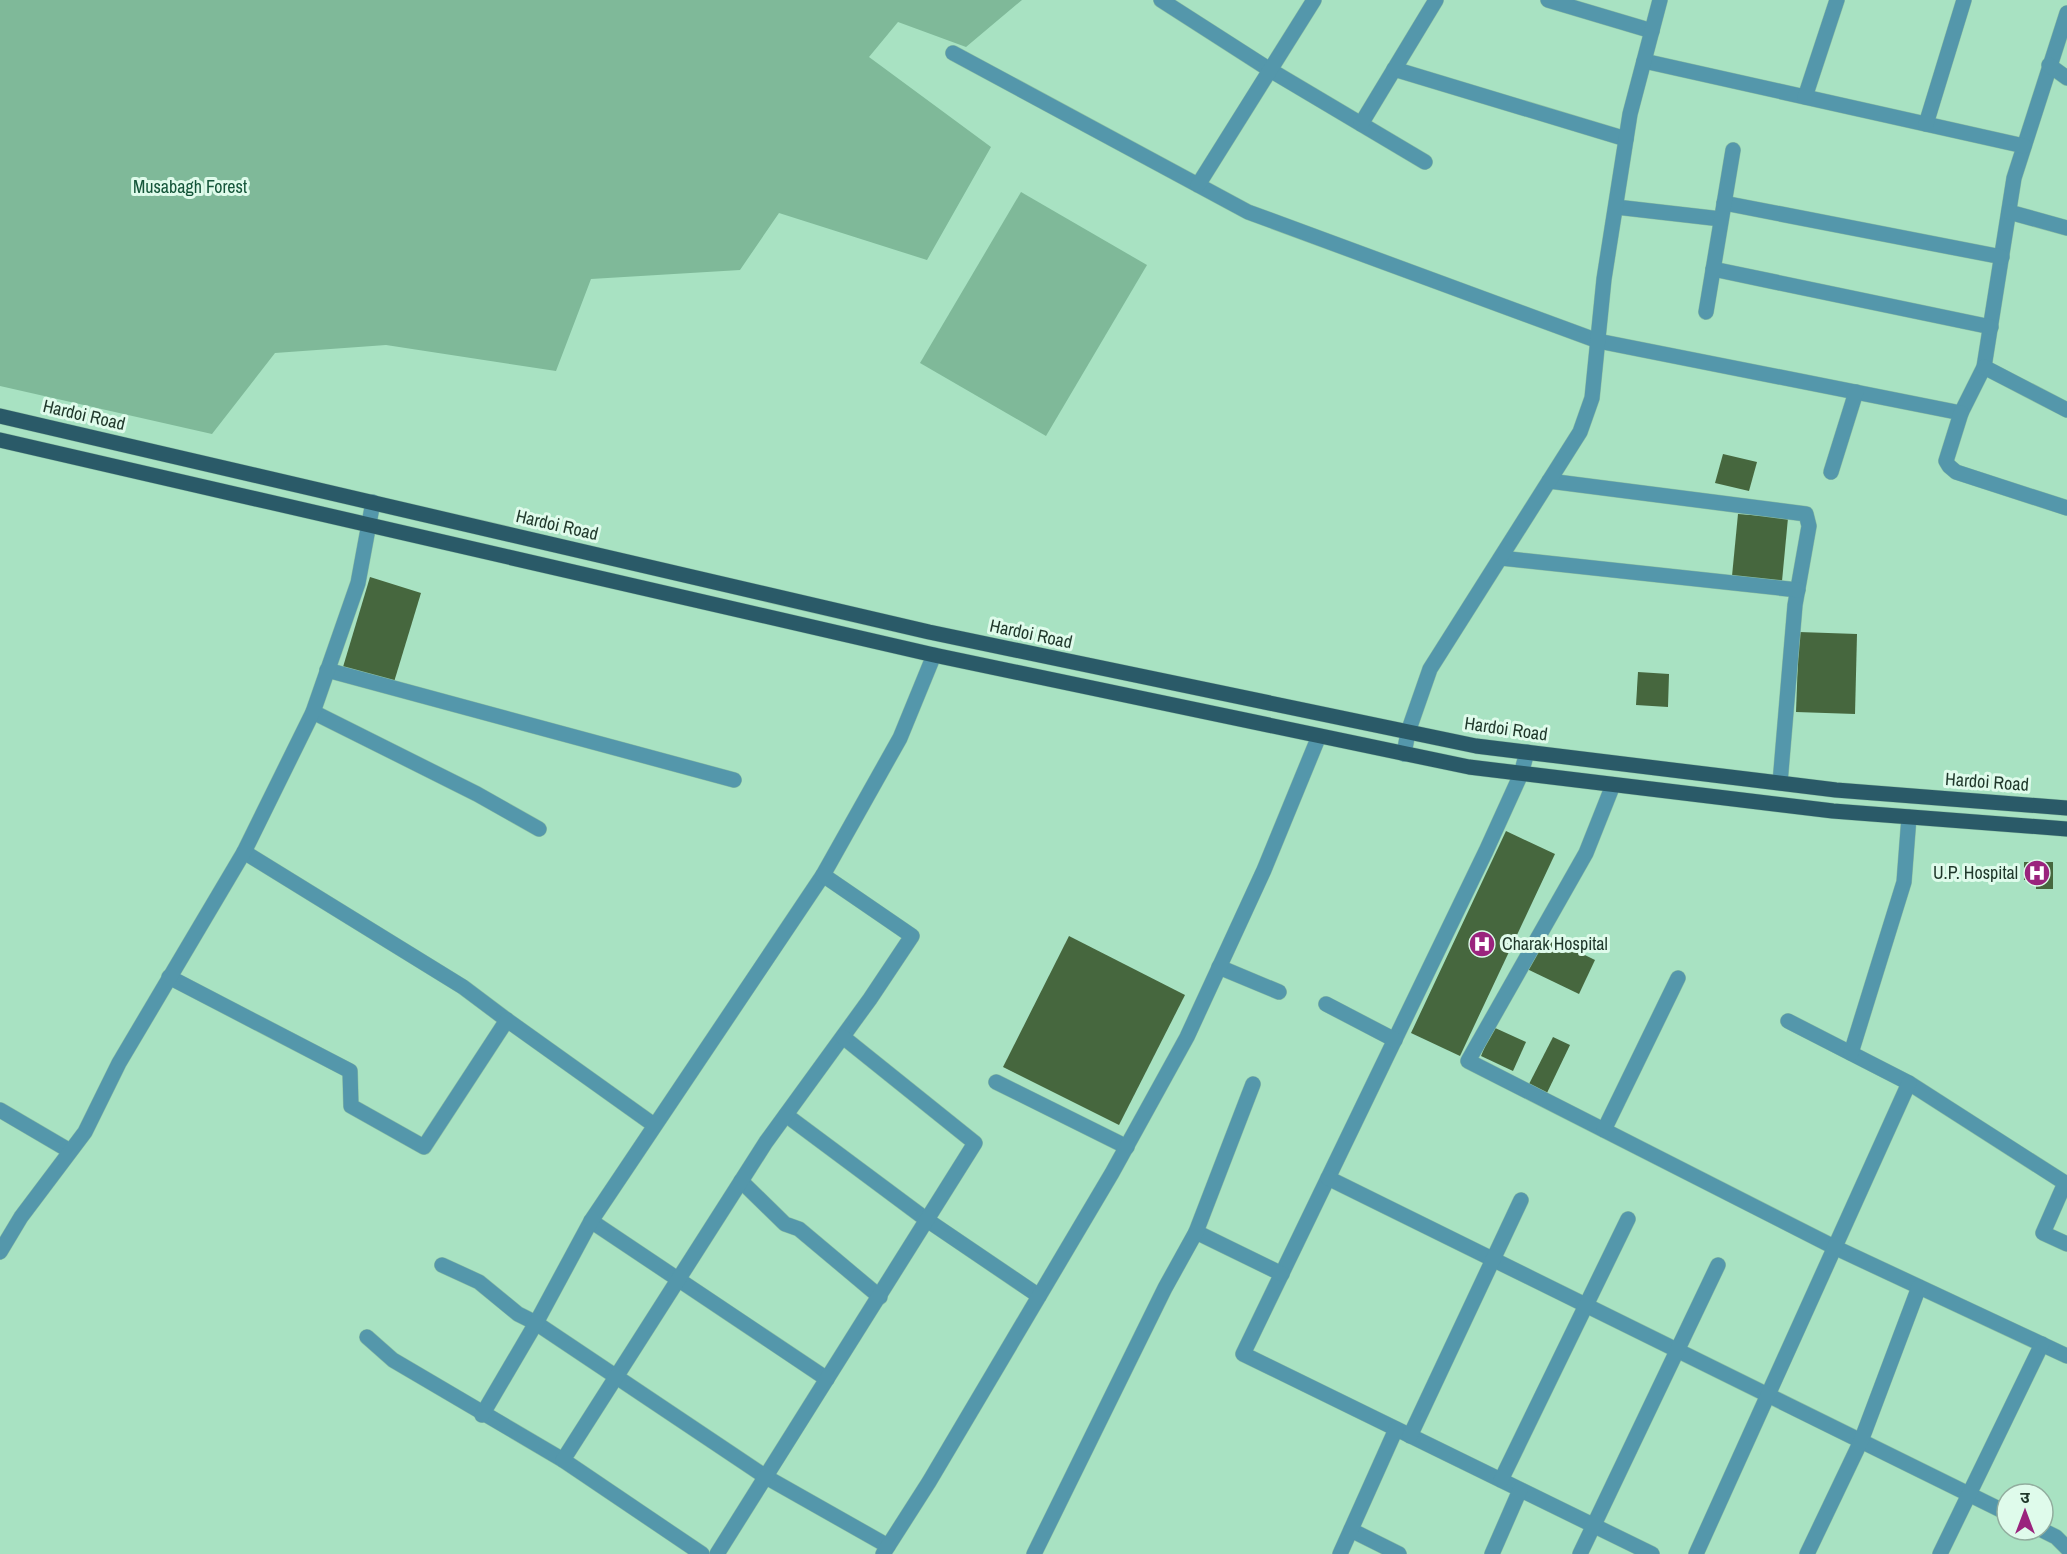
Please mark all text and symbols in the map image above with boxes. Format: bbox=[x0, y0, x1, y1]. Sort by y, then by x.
park label: Musabagh Forest bbox=[133, 174, 247, 199]
street label: Hardoi Road bbox=[41, 393, 128, 436]
street label: Hardoi Road bbox=[514, 503, 601, 546]
street label: Hardoi Road bbox=[988, 613, 1075, 654]
street label: Hardoi Road bbox=[1463, 710, 1549, 747]
street label: Hardoi Road bbox=[1944, 766, 2030, 797]
hospital icon: U.P. Hospital bbox=[2022, 858, 2052, 888]
place label: U.P. Hospital bbox=[1933, 860, 2018, 885]
hospital icon: Charak Hospital bbox=[1467, 929, 1497, 959]
place label: Charak Hospital bbox=[1502, 931, 1608, 956]
north arrow bbox=[1995, 1482, 2055, 1542]
text: उ bbox=[2020, 1486, 2030, 1508]

